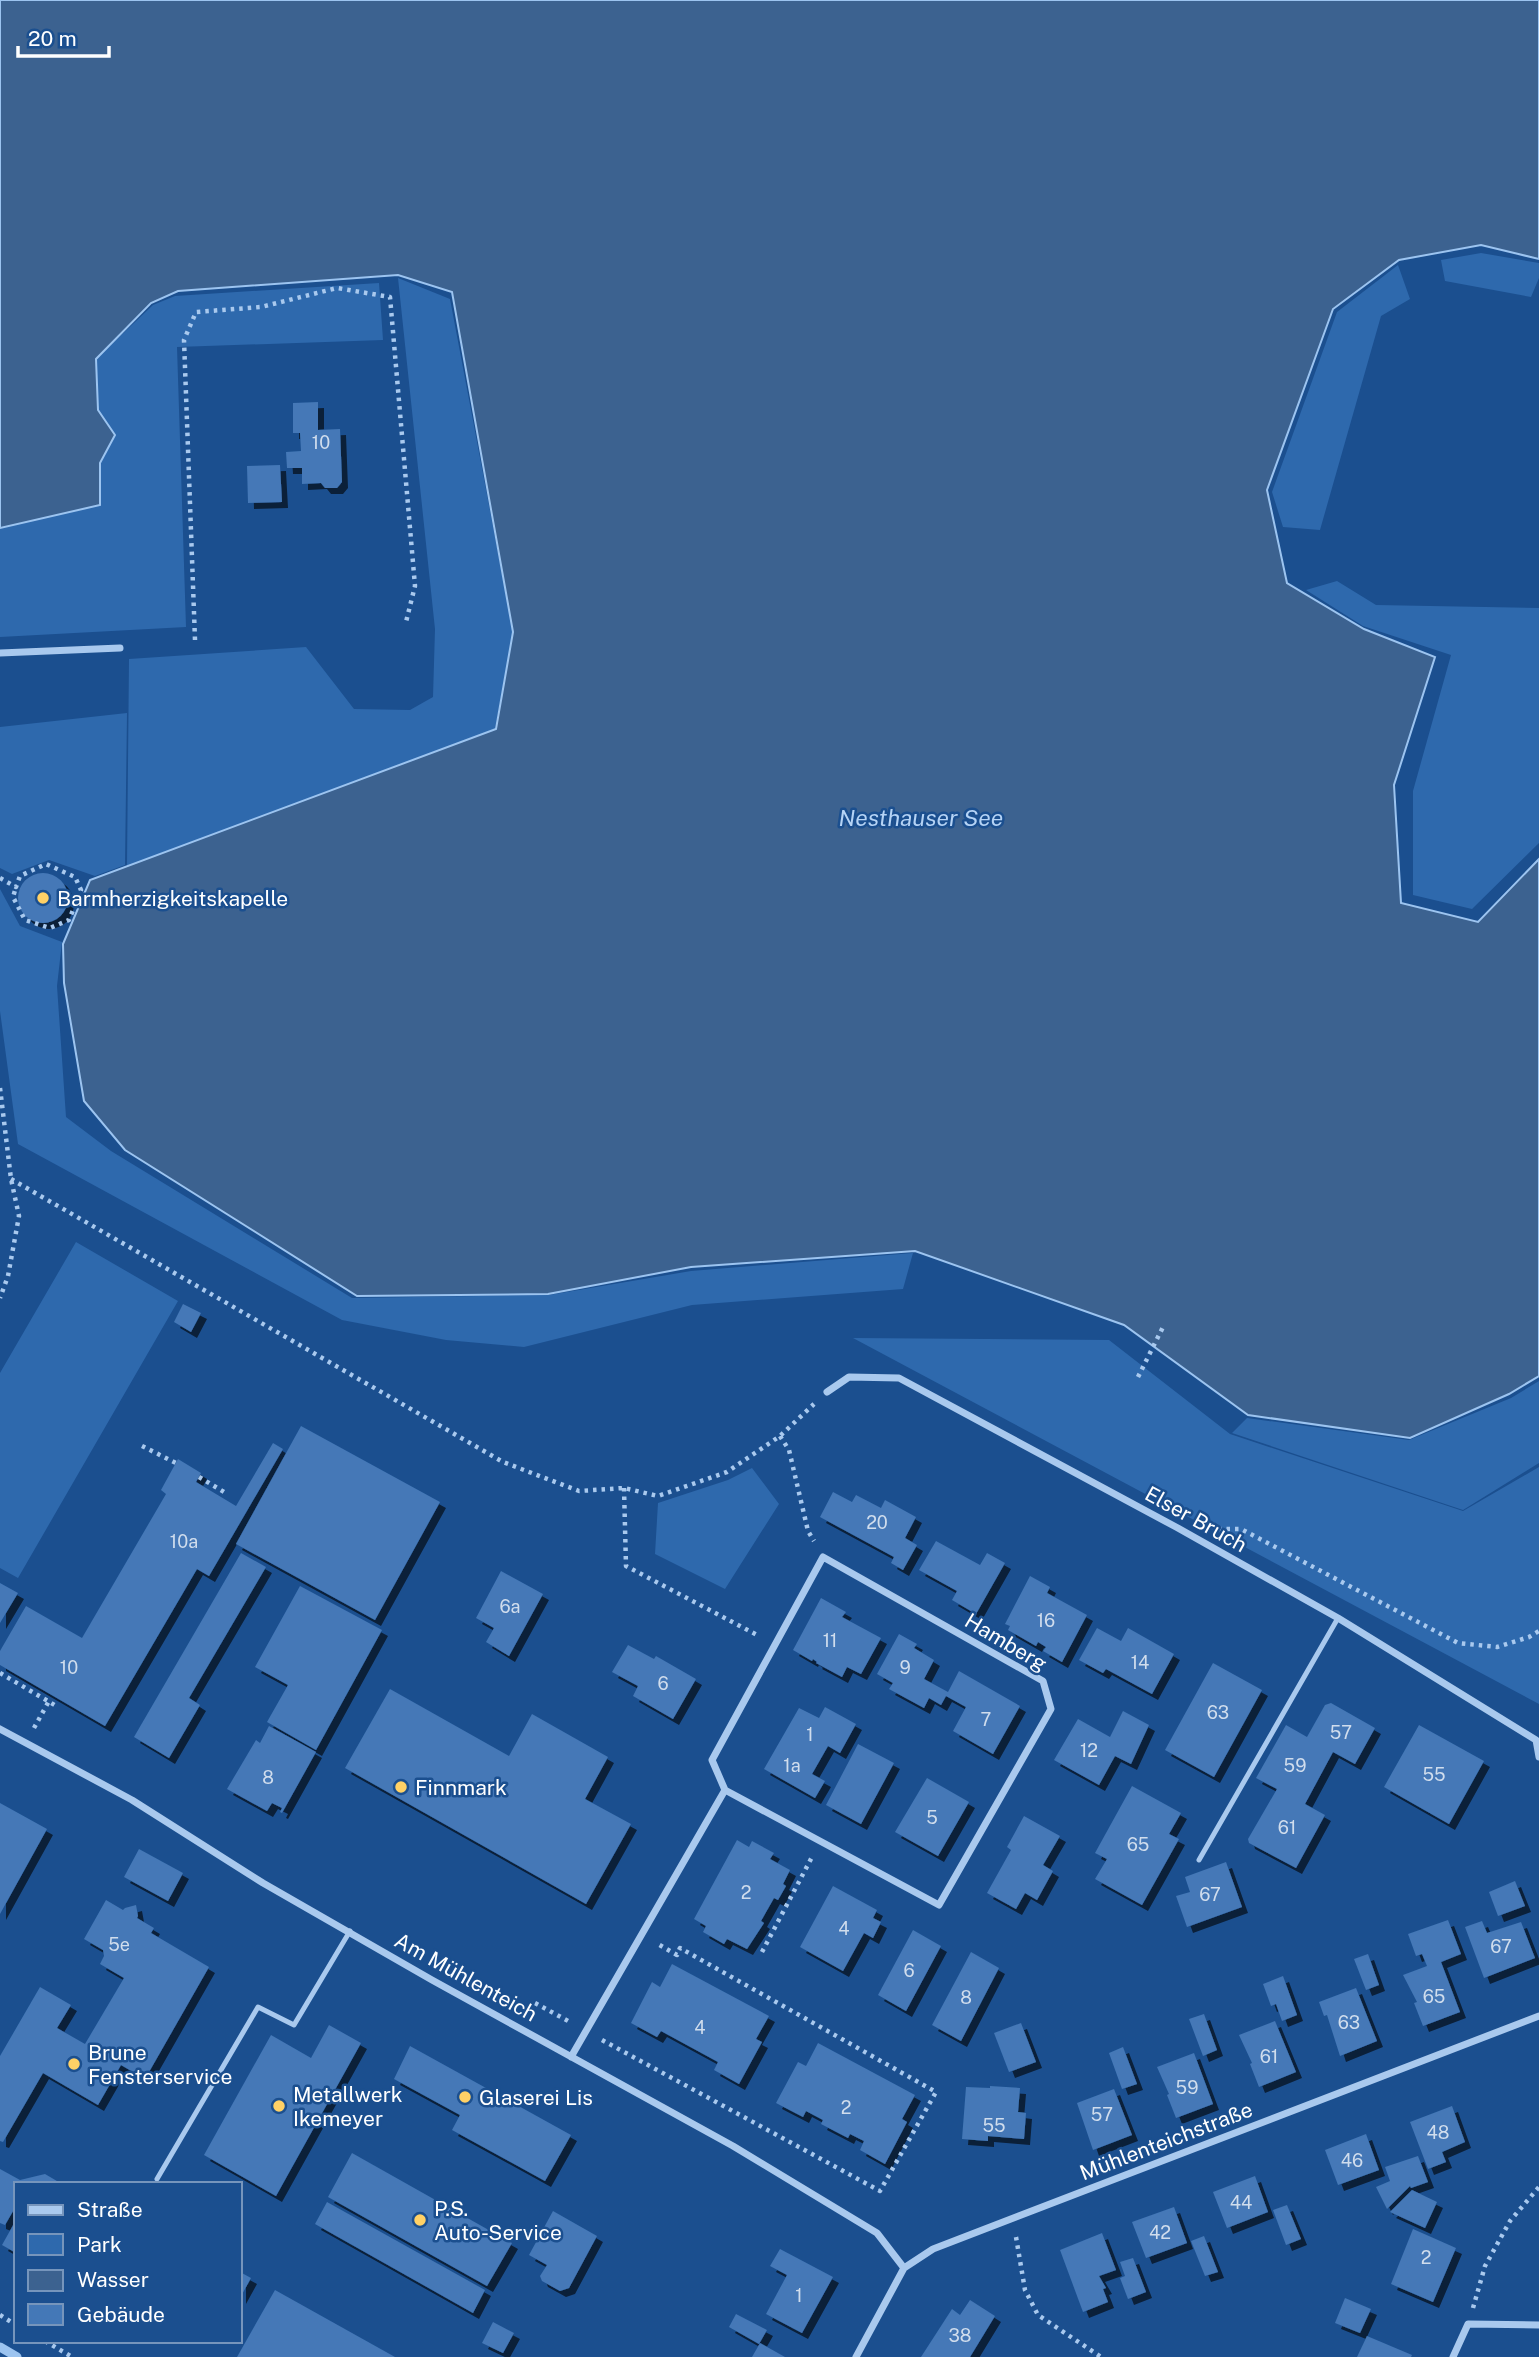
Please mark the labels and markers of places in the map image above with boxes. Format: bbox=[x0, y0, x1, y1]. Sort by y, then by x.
place label: Barmherzigkeitskapelle bbox=[57, 886, 288, 911]
marker: Barmherzigkeitskapelle bbox=[35, 890, 51, 906]
place label: Finnmark bbox=[415, 1775, 507, 1800]
marker: Finnmark bbox=[393, 1779, 409, 1795]
place label: Brune Fensterservice bbox=[88, 2040, 232, 2089]
marker: Brune Fensterservice bbox=[66, 2056, 82, 2072]
place label: Metallwerk Ikemeyer bbox=[293, 2082, 403, 2131]
place label: Glaserei Lis bbox=[479, 2085, 593, 2110]
marker: Glaserei Lis bbox=[457, 2089, 473, 2105]
marker: Metallwerk Ikemeyer bbox=[271, 2098, 287, 2114]
place label: P.S. Auto-Service bbox=[434, 2196, 562, 2245]
marker: P.S. Auto-Service bbox=[412, 2212, 428, 2228]

